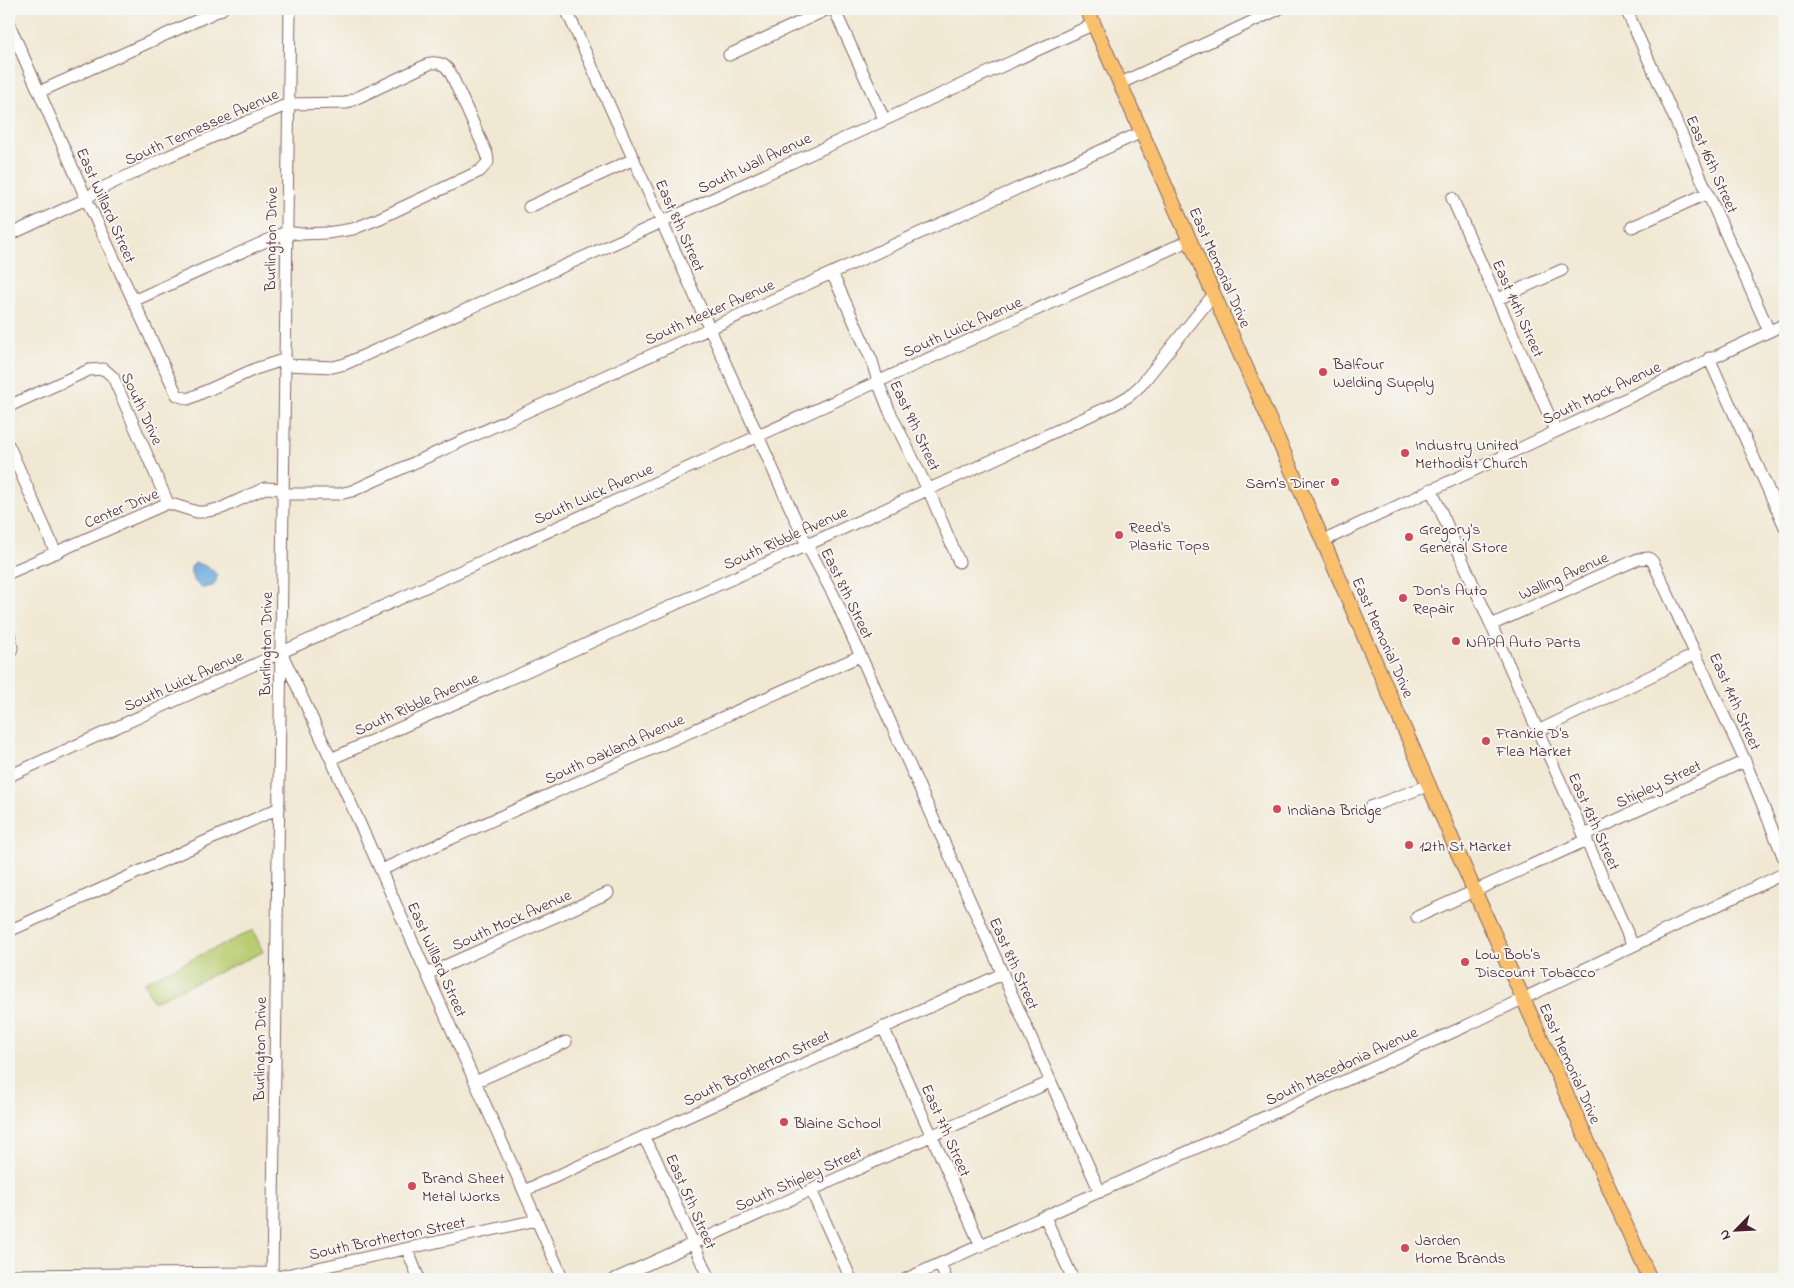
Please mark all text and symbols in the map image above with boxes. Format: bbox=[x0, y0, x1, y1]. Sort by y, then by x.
street label: South Tennessee Avenue bbox=[121, 83, 283, 173]
street label: East 16th Street bbox=[1679, 112, 1744, 218]
street label: South Wall Avenue bbox=[694, 127, 816, 201]
street label: East Willard Street bbox=[69, 144, 142, 268]
street label: East 8th Street bbox=[648, 176, 711, 277]
street label: Burlington Drive bbox=[259, 186, 285, 292]
street label: East Memorial Drive bbox=[1182, 204, 1257, 333]
street label: East 14th Street bbox=[1485, 256, 1550, 362]
street label: South Meeker Avenue bbox=[641, 273, 779, 352]
street label: South Luick Avenue bbox=[899, 290, 1027, 365]
place label: Balfour Welding Supply bbox=[1332, 353, 1434, 395]
street label: South Mock Avenue bbox=[1538, 355, 1666, 432]
marker: Balfour Welding Supply bbox=[1317, 366, 1329, 378]
street label: South Drive bbox=[114, 368, 169, 450]
street label: East 9th Street bbox=[883, 376, 946, 476]
place label: Industry United Methodist Church bbox=[1415, 434, 1528, 476]
marker: Industry United Methodist Church bbox=[1399, 447, 1411, 459]
street label: South Luick Avenue bbox=[530, 457, 658, 532]
place label: Sam's Diner bbox=[1245, 472, 1325, 496]
marker: Sam's Diner bbox=[1329, 476, 1341, 488]
street label: Center Drive bbox=[81, 482, 163, 535]
street label: South Ribble Avenue bbox=[720, 500, 853, 577]
place label: Reed's Plastic Tops bbox=[1129, 516, 1210, 558]
place label: Gregory's General Store bbox=[1419, 518, 1508, 560]
marker: Reed's Plastic Tops bbox=[1113, 529, 1125, 541]
marker: Gregory's General Store bbox=[1403, 531, 1415, 543]
street label: East 8th Street bbox=[814, 544, 879, 644]
street label: Walling Avenue bbox=[1515, 546, 1613, 607]
street label: East Memorial Drive bbox=[1345, 574, 1420, 703]
place label: Don's Auto Repair bbox=[1412, 579, 1487, 621]
street label: Burlington Drive bbox=[254, 591, 280, 697]
marker: Don's Auto Repair bbox=[1397, 592, 1409, 604]
place label: NAPA Auto Parts bbox=[1466, 631, 1581, 655]
marker: NAPA Auto Parts bbox=[1450, 635, 1462, 647]
street label: South Luick Avenue bbox=[120, 644, 248, 719]
street label: East 14th Street bbox=[1702, 649, 1767, 755]
street label: South Ribble Avenue bbox=[351, 666, 484, 743]
street label: South Oakland Avenue bbox=[541, 708, 689, 791]
place label: Frankie D's Flea Market bbox=[1495, 722, 1572, 764]
marker: Frankie D's Flea Market bbox=[1480, 735, 1492, 747]
street label: Shipley Street bbox=[1612, 754, 1706, 815]
street label: East 13th Street bbox=[1561, 769, 1626, 875]
place label: Indiana Bridge bbox=[1287, 799, 1382, 823]
marker: Indiana Bridge bbox=[1271, 803, 1283, 815]
place label: 12th St Market bbox=[1419, 835, 1512, 859]
marker: 12th St Market bbox=[1403, 839, 1415, 851]
street label: South Mock Avenue bbox=[448, 883, 576, 958]
street label: East Willard Street bbox=[400, 898, 473, 1022]
street label: East 8th Street bbox=[982, 914, 1045, 1015]
place label: Low Bob's Discount Tobacco bbox=[1474, 943, 1596, 985]
marker: Low Bob's Discount Tobacco bbox=[1459, 956, 1471, 968]
street label: Burlington Drive bbox=[248, 996, 274, 1102]
street label: East Memorial Drive bbox=[1532, 1000, 1607, 1129]
street label: South Macedonia Avenue bbox=[1262, 1021, 1423, 1113]
street label: South Brotherton Street bbox=[679, 1024, 835, 1113]
street label: East 7th Street bbox=[914, 1080, 977, 1182]
place label: Blaine School bbox=[793, 1112, 881, 1136]
marker: Blaine School bbox=[778, 1116, 790, 1128]
street label: South Shipley Street bbox=[731, 1141, 867, 1219]
street label: East 5th Street bbox=[658, 1150, 722, 1254]
place label: Brand Sheet Metal Works bbox=[421, 1167, 505, 1209]
marker: Brand Sheet Metal Works bbox=[406, 1180, 418, 1192]
north arrow bbox=[1712, 1206, 1762, 1256]
street label: South Brotherton Street bbox=[307, 1210, 469, 1267]
text: N bbox=[1714, 1226, 1737, 1243]
place label: Jarden Home Brands bbox=[1415, 1229, 1506, 1271]
marker: Jarden Home Brands bbox=[1399, 1242, 1411, 1254]

